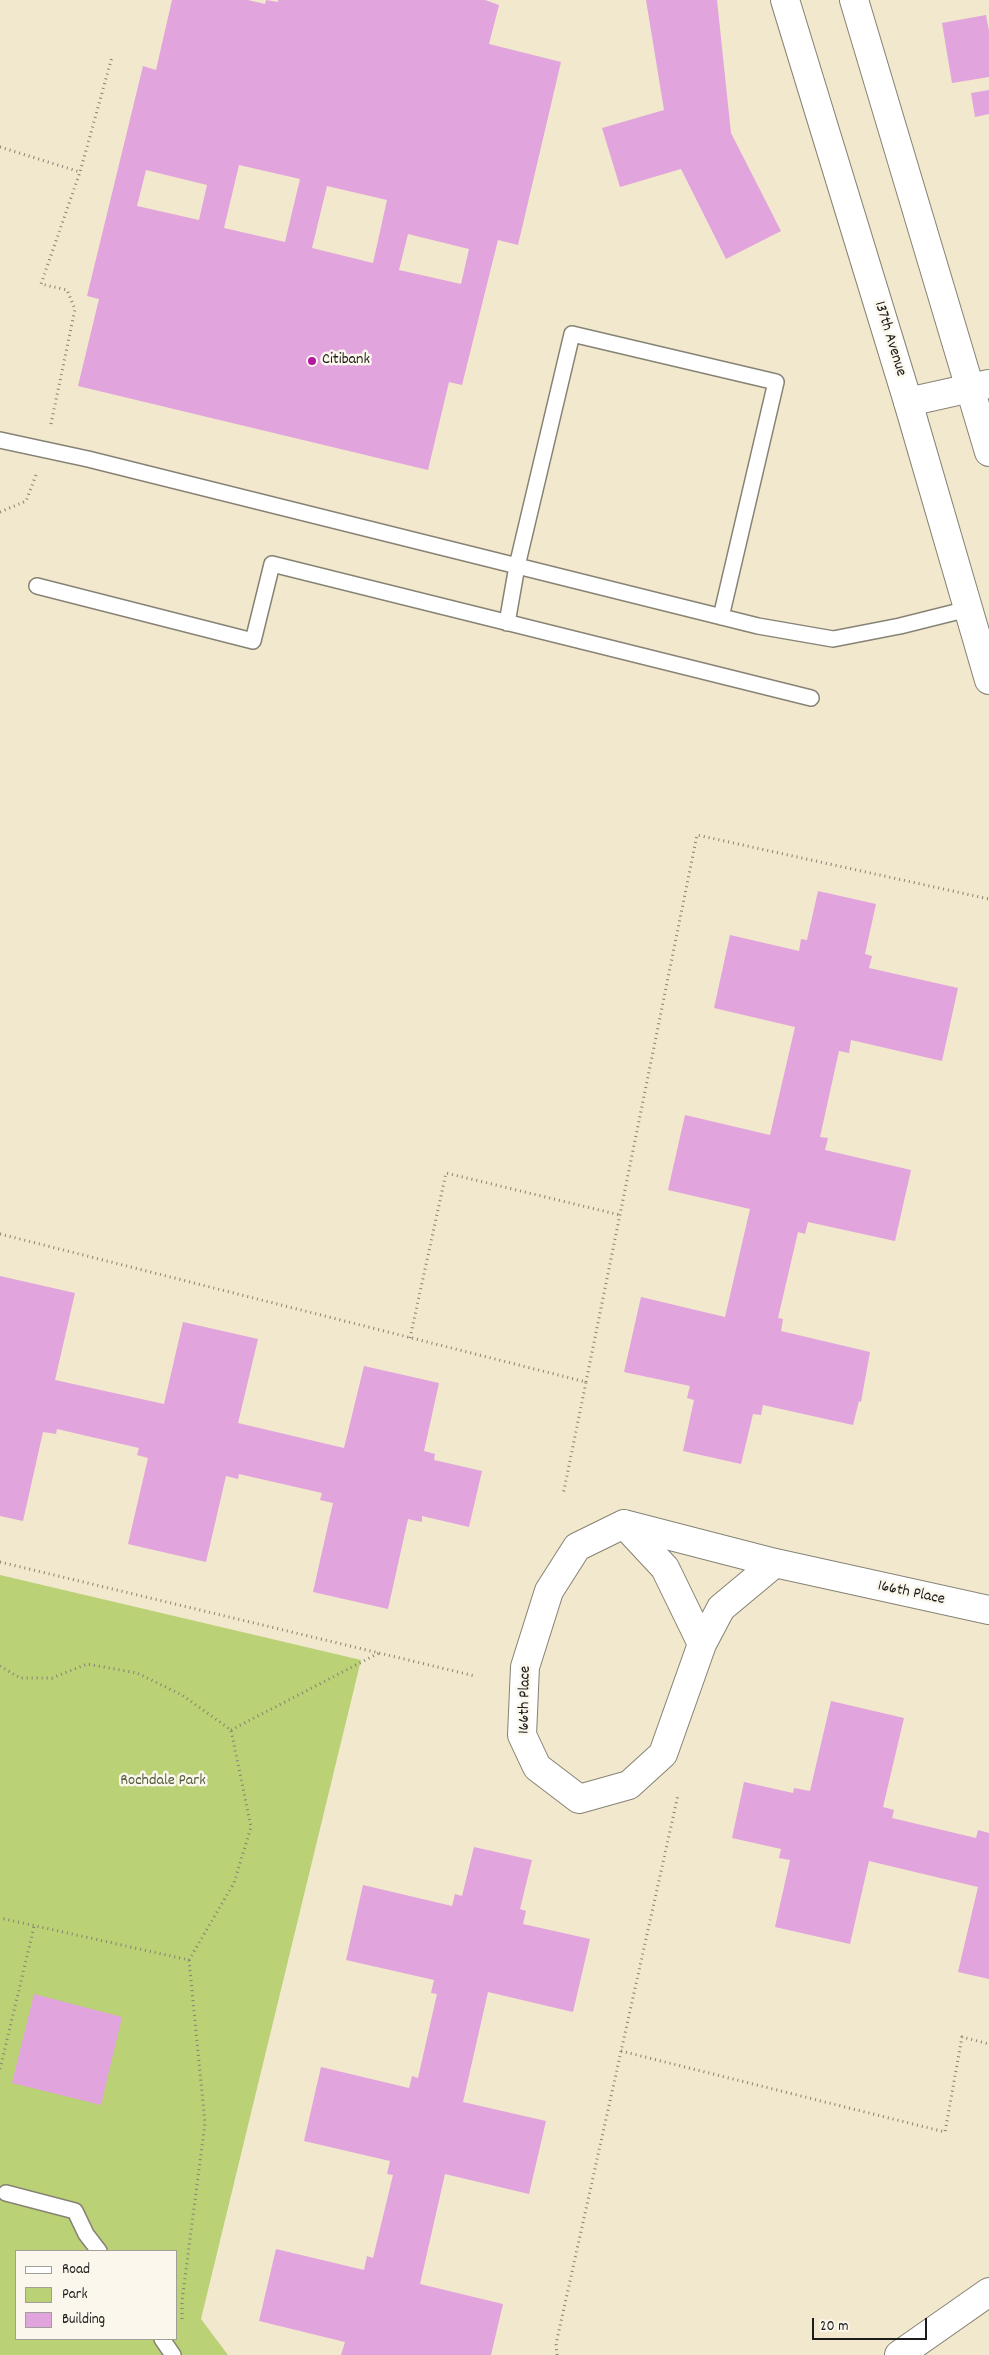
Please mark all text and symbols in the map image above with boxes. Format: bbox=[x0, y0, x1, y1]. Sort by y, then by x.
street label: 137th Avenue bbox=[869, 299, 909, 379]
place label: Citibank bbox=[322, 351, 370, 371]
marker: Citibank bbox=[306, 355, 318, 367]
street label: 166th Place bbox=[876, 1578, 946, 1610]
street label: 166th Place bbox=[516, 1666, 536, 1734]
park label: Rochdale Park bbox=[120, 1772, 206, 1792]
legend bbox=[15, 2250, 178, 2340]
text: Road bbox=[62, 2259, 90, 2281]
text: Park bbox=[62, 2284, 88, 2306]
scale bar bbox=[814, 2308, 929, 2340]
text: Building bbox=[62, 2309, 105, 2331]
text: 20 m bbox=[820, 2316, 848, 2338]

